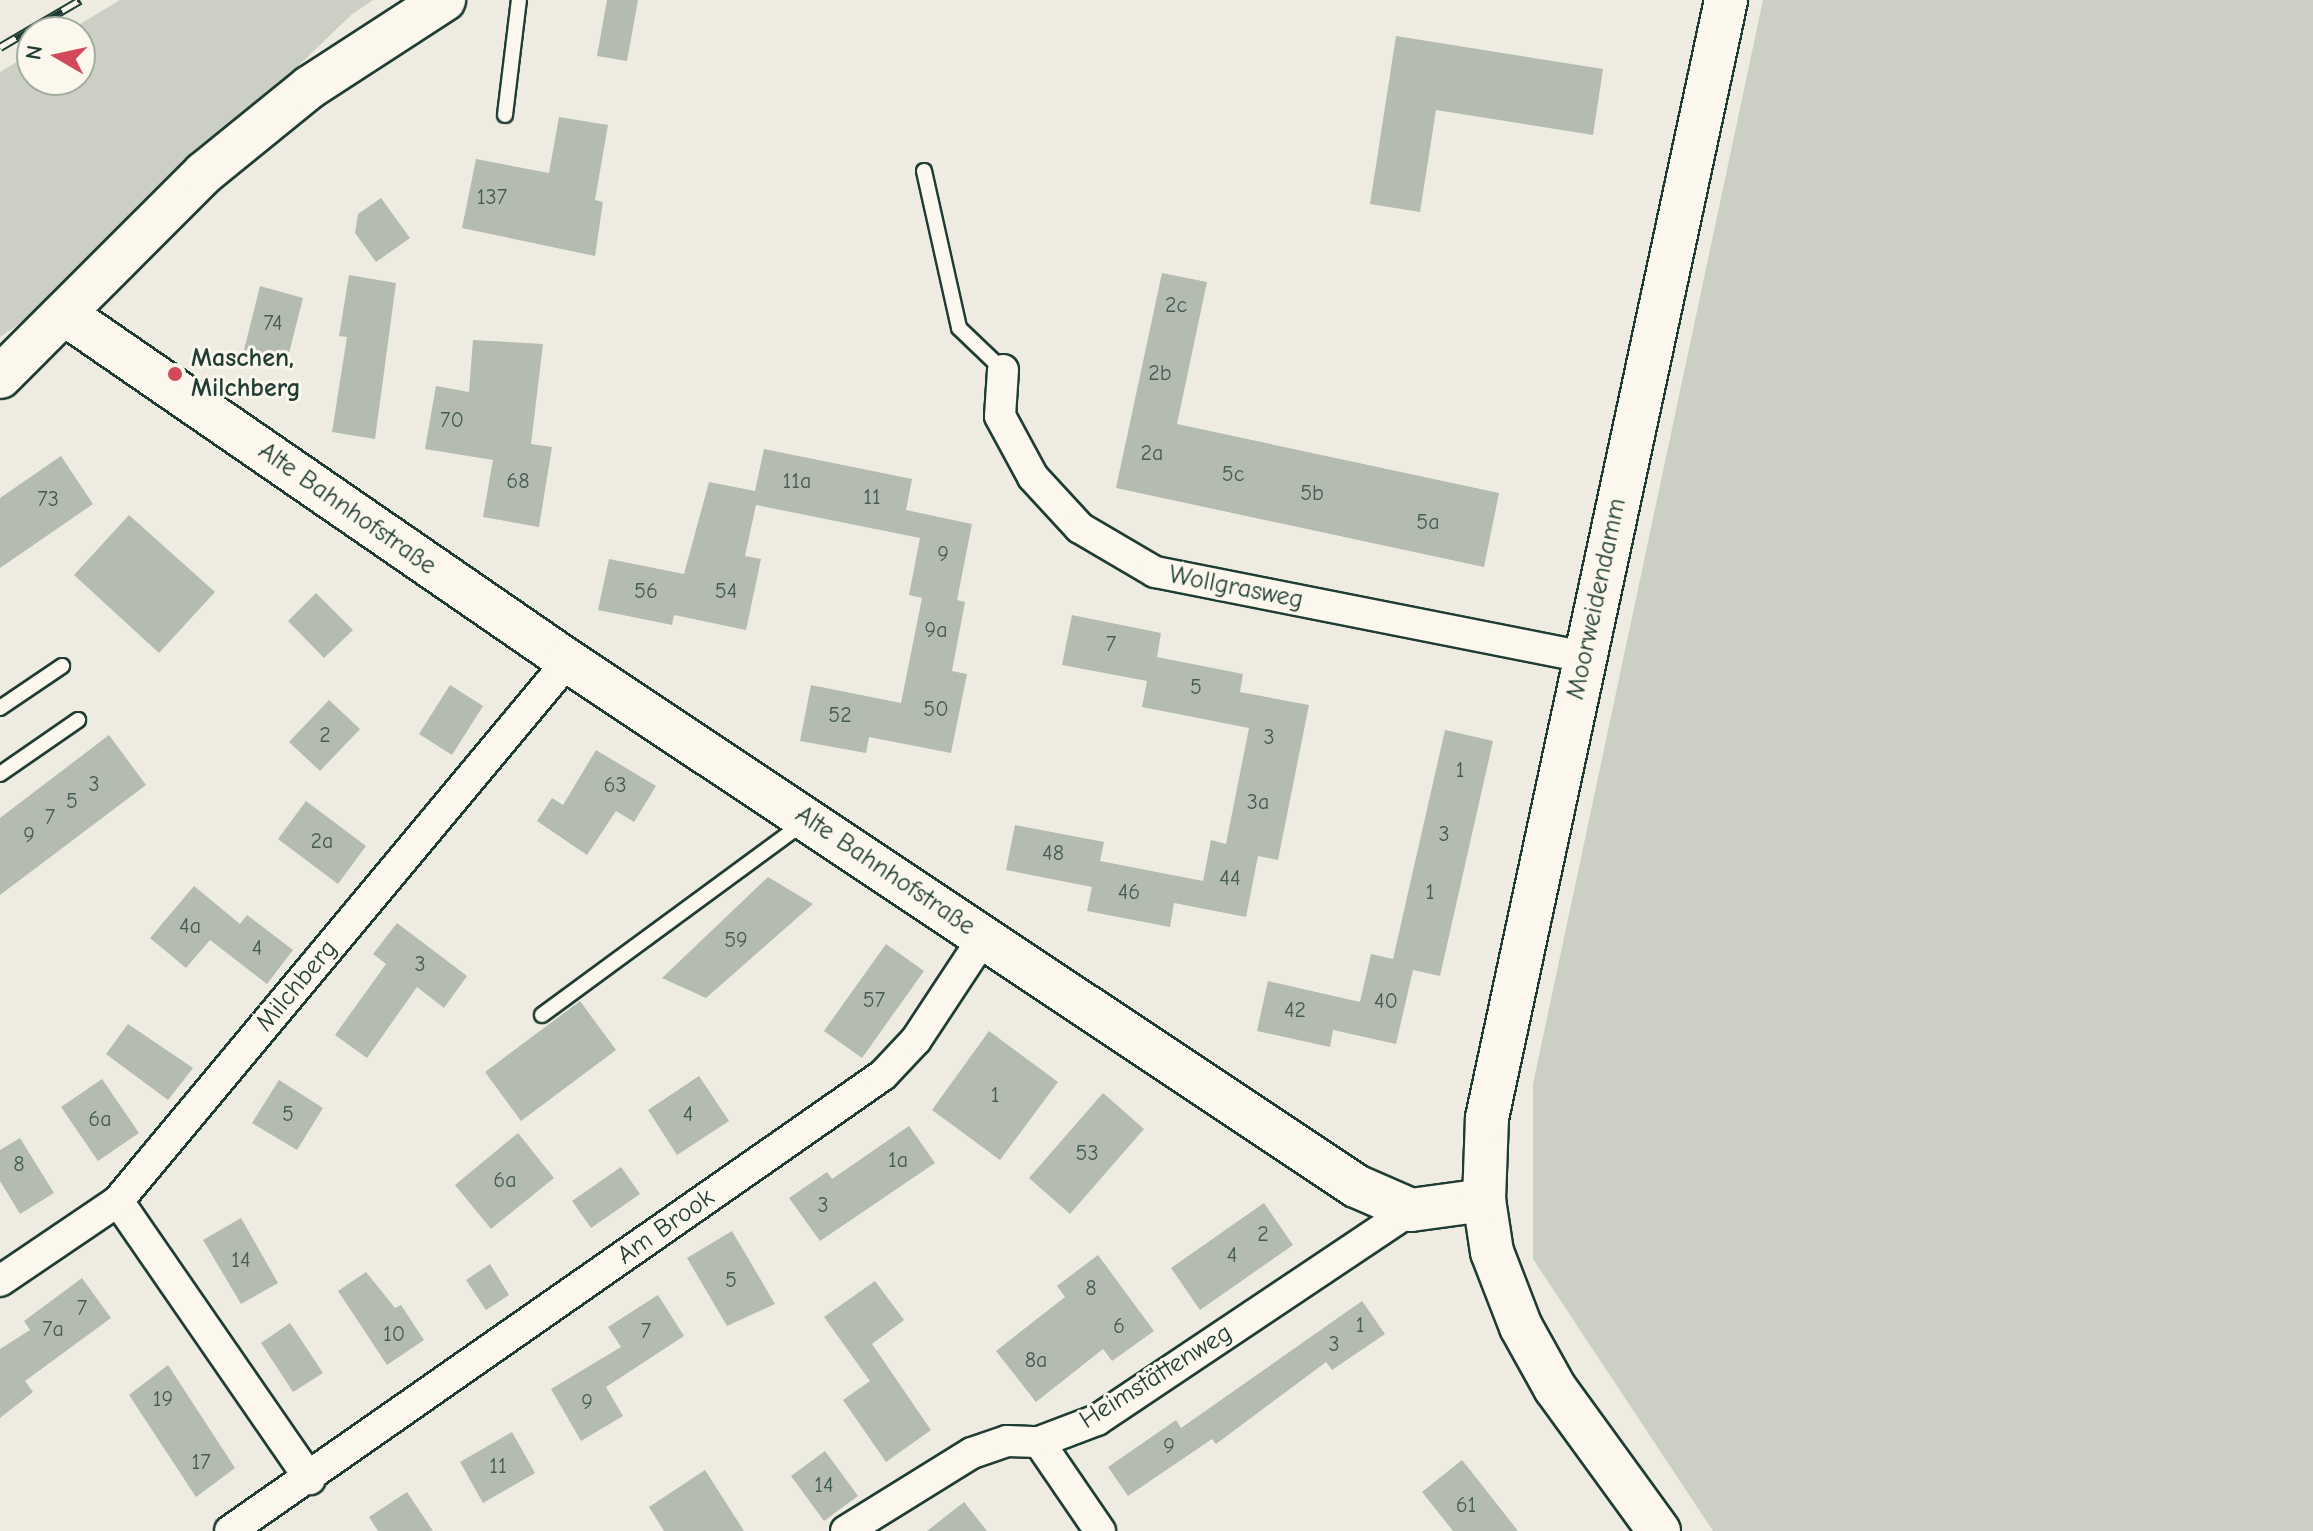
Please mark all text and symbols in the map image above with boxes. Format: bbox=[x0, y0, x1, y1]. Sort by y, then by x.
north arrow bbox=[16, 16, 96, 96]
text: N bbox=[20, 43, 48, 62]
house number: 137 bbox=[477, 185, 507, 211]
house number: 2c bbox=[1165, 293, 1187, 319]
house number: 74 bbox=[263, 311, 283, 337]
place label: Maschen, Milchberg bbox=[191, 343, 301, 404]
house number: 2b bbox=[1148, 361, 1172, 387]
marker: Maschen, Milchberg bbox=[166, 365, 184, 383]
house number: 70 bbox=[440, 408, 464, 434]
street label: Alte Bahnhofstraße bbox=[252, 436, 442, 582]
house number: 2a bbox=[1141, 441, 1163, 467]
house number: 5c bbox=[1222, 462, 1244, 488]
house number: 68 bbox=[506, 469, 530, 495]
house number: 11a bbox=[783, 469, 811, 495]
house number: 5b bbox=[1300, 481, 1324, 507]
house number: 11 bbox=[863, 485, 881, 511]
house number: 73 bbox=[37, 487, 59, 513]
street label: Moorweidendamm bbox=[1560, 495, 1634, 703]
house number: 5a bbox=[1416, 510, 1440, 536]
house number: 9 bbox=[937, 542, 949, 568]
street label: Wollgrasweg bbox=[1166, 560, 1306, 616]
house number: 56 bbox=[634, 579, 658, 605]
house number: 54 bbox=[715, 579, 737, 605]
house number: 9a bbox=[924, 618, 948, 644]
house number: 7 bbox=[1106, 632, 1116, 658]
house number: 5 bbox=[1190, 675, 1202, 701]
house number: 50 bbox=[923, 697, 949, 723]
house number: 52 bbox=[828, 703, 852, 729]
house number: 2 bbox=[319, 723, 331, 749]
house number: 3 bbox=[1263, 725, 1275, 751]
house number: 1 bbox=[1456, 758, 1464, 784]
house number: 3 bbox=[88, 772, 100, 798]
house number: 63 bbox=[603, 773, 627, 799]
house number: 5 bbox=[66, 789, 78, 815]
house number: 3a bbox=[1247, 790, 1269, 816]
street label: Alte Bahnhofstraße bbox=[789, 799, 981, 943]
house number: 7 bbox=[45, 805, 55, 831]
house number: 3 bbox=[1438, 822, 1450, 848]
house number: 9 bbox=[23, 823, 35, 849]
house number: 2a bbox=[311, 829, 333, 855]
house number: 48 bbox=[1042, 841, 1064, 867]
house number: 44 bbox=[1219, 866, 1241, 892]
house number: 46 bbox=[1118, 880, 1140, 906]
house number: 1 bbox=[1426, 880, 1434, 906]
house number: 4a bbox=[179, 914, 201, 940]
house number: 59 bbox=[724, 928, 748, 954]
street label: Milchberg bbox=[250, 934, 344, 1038]
house number: 4 bbox=[252, 936, 262, 962]
house number: 3 bbox=[414, 952, 426, 978]
house number: 57 bbox=[863, 988, 885, 1014]
house number: 40 bbox=[1374, 989, 1398, 1015]
house number: 42 bbox=[1284, 998, 1306, 1024]
house number: 1 bbox=[991, 1083, 999, 1109]
house number: 5 bbox=[282, 1102, 294, 1128]
house number: 4 bbox=[683, 1102, 693, 1128]
house number: 6a bbox=[88, 1107, 112, 1133]
house number: 53 bbox=[1075, 1141, 1099, 1167]
house number: 1a bbox=[888, 1148, 908, 1174]
house number: 8 bbox=[13, 1152, 25, 1178]
house number: 6a bbox=[493, 1168, 517, 1194]
street label: Am Brook bbox=[611, 1182, 721, 1272]
house number: 3 bbox=[817, 1193, 829, 1219]
house number: 2 bbox=[1257, 1222, 1269, 1248]
house number: 4 bbox=[1227, 1243, 1237, 1269]
house number: 14 bbox=[231, 1248, 251, 1274]
house number: 5 bbox=[725, 1268, 737, 1294]
house number: 8 bbox=[1085, 1276, 1097, 1302]
house number: 7 bbox=[77, 1296, 87, 1322]
house number: 1 bbox=[1356, 1313, 1364, 1339]
house number: 6 bbox=[1113, 1314, 1125, 1340]
house number: 7a bbox=[42, 1317, 64, 1343]
street label: Heimstättenweg bbox=[1074, 1318, 1238, 1436]
house number: 7 bbox=[641, 1319, 651, 1345]
house number: 10 bbox=[383, 1322, 405, 1348]
house number: 3 bbox=[1328, 1332, 1340, 1358]
house number: 8a bbox=[1025, 1348, 1047, 1374]
house number: 19 bbox=[153, 1387, 173, 1413]
house number: 9 bbox=[581, 1390, 593, 1416]
house number: 9 bbox=[1163, 1434, 1175, 1460]
house number: 17 bbox=[191, 1450, 211, 1476]
house number: 11 bbox=[489, 1454, 507, 1480]
house number: 14 bbox=[814, 1473, 834, 1499]
house number: 61 bbox=[1456, 1493, 1476, 1519]

